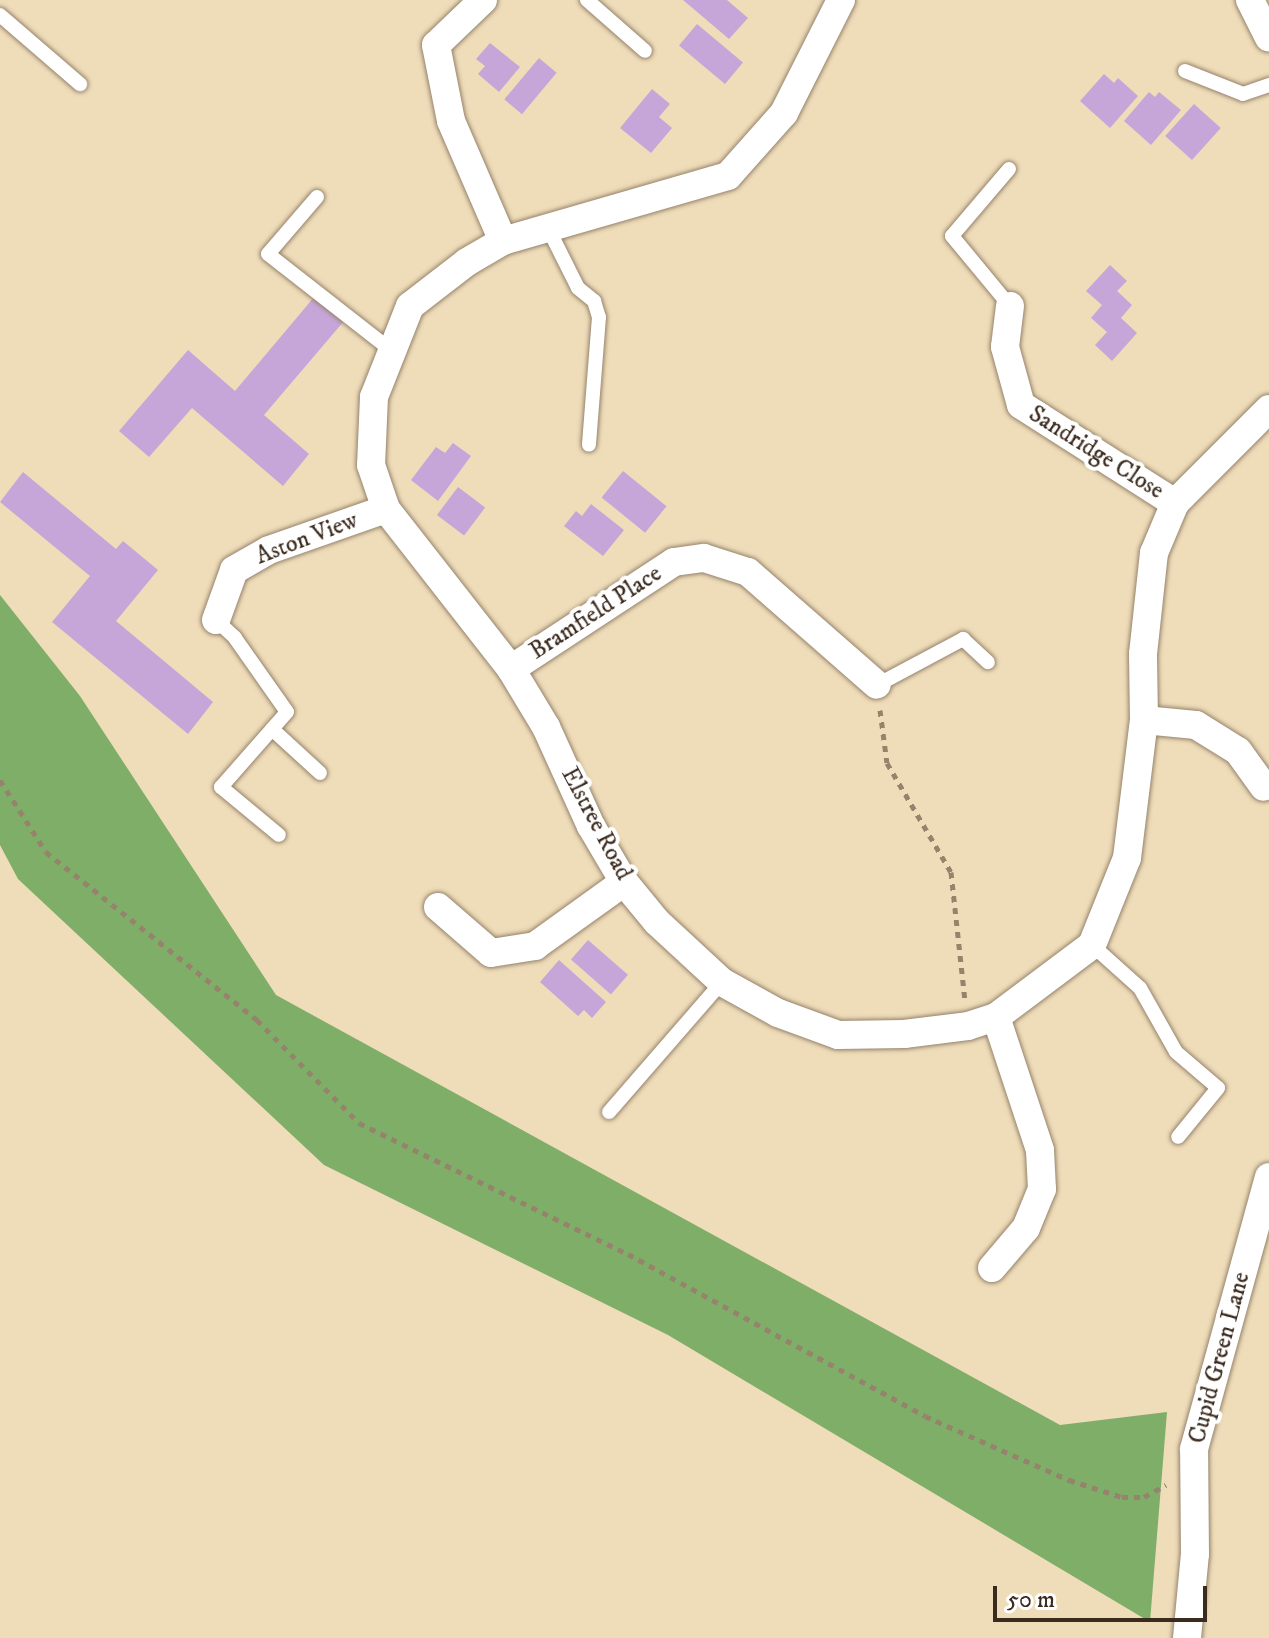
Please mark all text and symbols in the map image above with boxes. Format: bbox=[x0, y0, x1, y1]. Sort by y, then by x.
street label: Sandridge Close bbox=[1023, 400, 1169, 506]
street label: Aston View bbox=[252, 506, 362, 572]
street label: Bramfield Place bbox=[525, 560, 667, 666]
street label: Elstree Road bbox=[554, 763, 638, 885]
street label: Cupid Green Lane bbox=[1183, 1269, 1257, 1447]
scale bar bbox=[997, 1570, 1211, 1620]
text: 50 m bbox=[1007, 1585, 1055, 1615]

